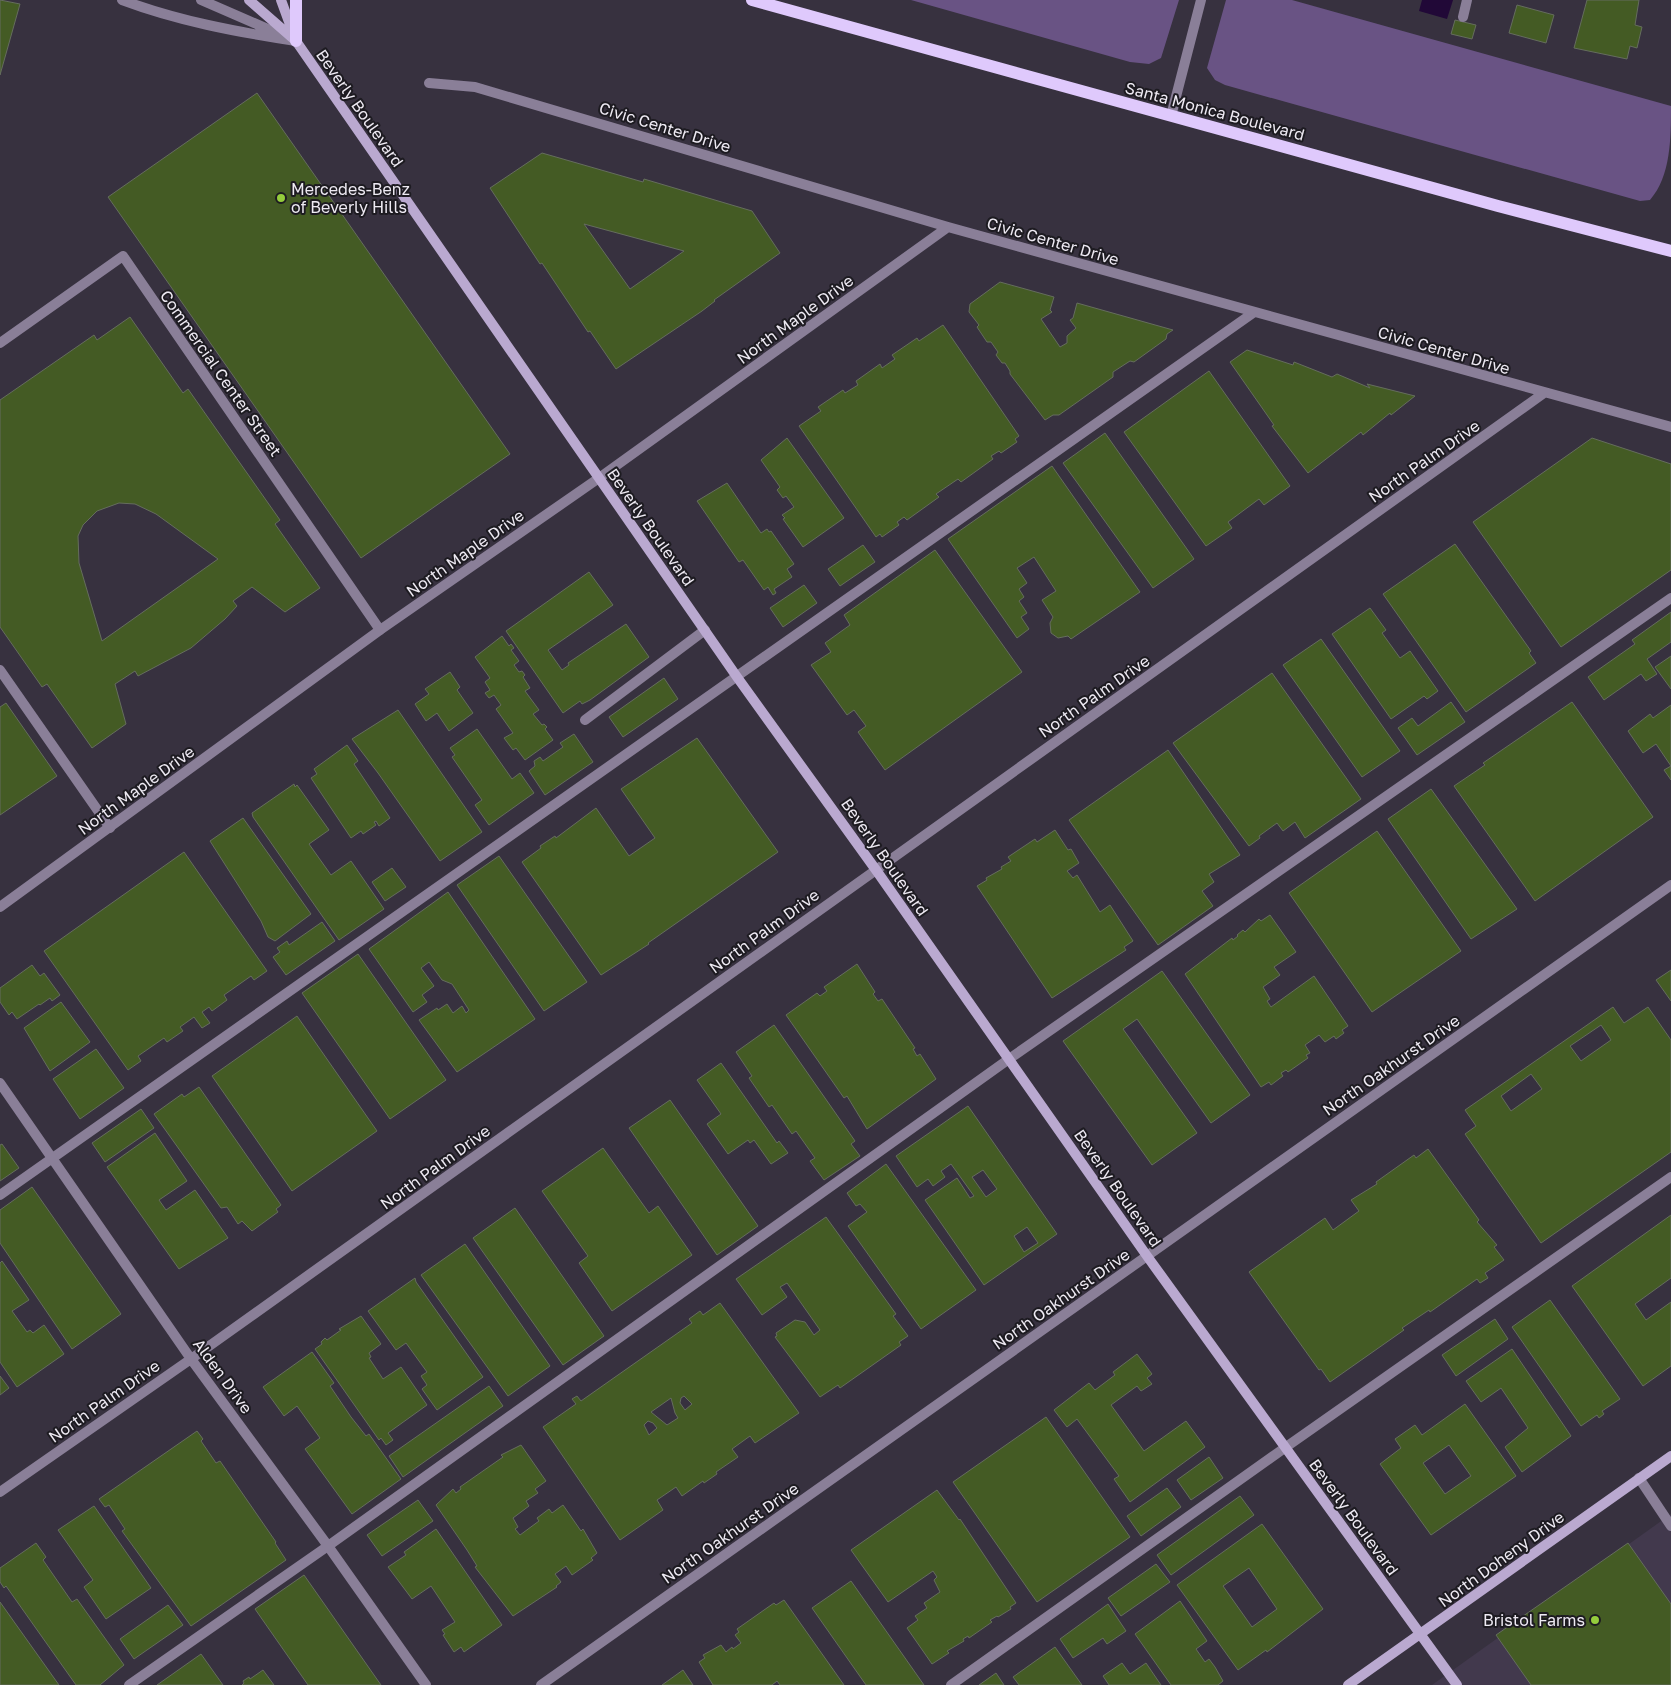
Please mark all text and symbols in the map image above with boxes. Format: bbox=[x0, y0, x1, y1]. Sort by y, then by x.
street label: Beverly Boulevard bbox=[312, 45, 408, 171]
street label: Santa Monica Boulevard bbox=[1123, 77, 1307, 145]
street label: Civic Center Drive bbox=[597, 97, 733, 157]
place label: Mercedes-Benz of Beverly Hills bbox=[291, 179, 410, 217]
marker: Mercedes-Benz of Beverly Hills bbox=[275, 192, 287, 204]
street label: Civic Center Drive bbox=[985, 213, 1121, 269]
street label: North Maple Drive bbox=[733, 270, 857, 368]
street label: Commercial Center Street bbox=[156, 286, 286, 460]
street label: Civic Center Drive bbox=[1376, 322, 1512, 378]
street label: North Palm Drive bbox=[1365, 415, 1483, 507]
street label: Beverly Boulevard bbox=[603, 464, 699, 590]
street label: North Maple Drive bbox=[402, 505, 528, 601]
street label: North Palm Drive bbox=[1035, 650, 1153, 742]
street label: North Maple Drive bbox=[74, 741, 198, 839]
street label: Beverly Boulevard bbox=[837, 794, 933, 920]
street label: North Palm Drive bbox=[705, 884, 823, 978]
street label: North Oakhurst Drive bbox=[1319, 1010, 1463, 1120]
street label: North Palm Drive bbox=[376, 1120, 494, 1214]
street label: Beverly Boulevard bbox=[1070, 1125, 1166, 1251]
street label: North Oakhurst Drive bbox=[989, 1244, 1133, 1354]
street label: Alden Drive bbox=[189, 1335, 257, 1417]
street label: North Palm Drive bbox=[45, 1355, 163, 1447]
street label: Beverly Boulevard bbox=[1305, 1455, 1403, 1579]
street label: North Oakhurst Drive bbox=[658, 1478, 802, 1588]
street label: North Doheny Drive bbox=[1434, 1507, 1568, 1611]
place label: Bristol Farms bbox=[1483, 1610, 1585, 1630]
marker: Bristol Farms bbox=[1589, 1614, 1601, 1626]

